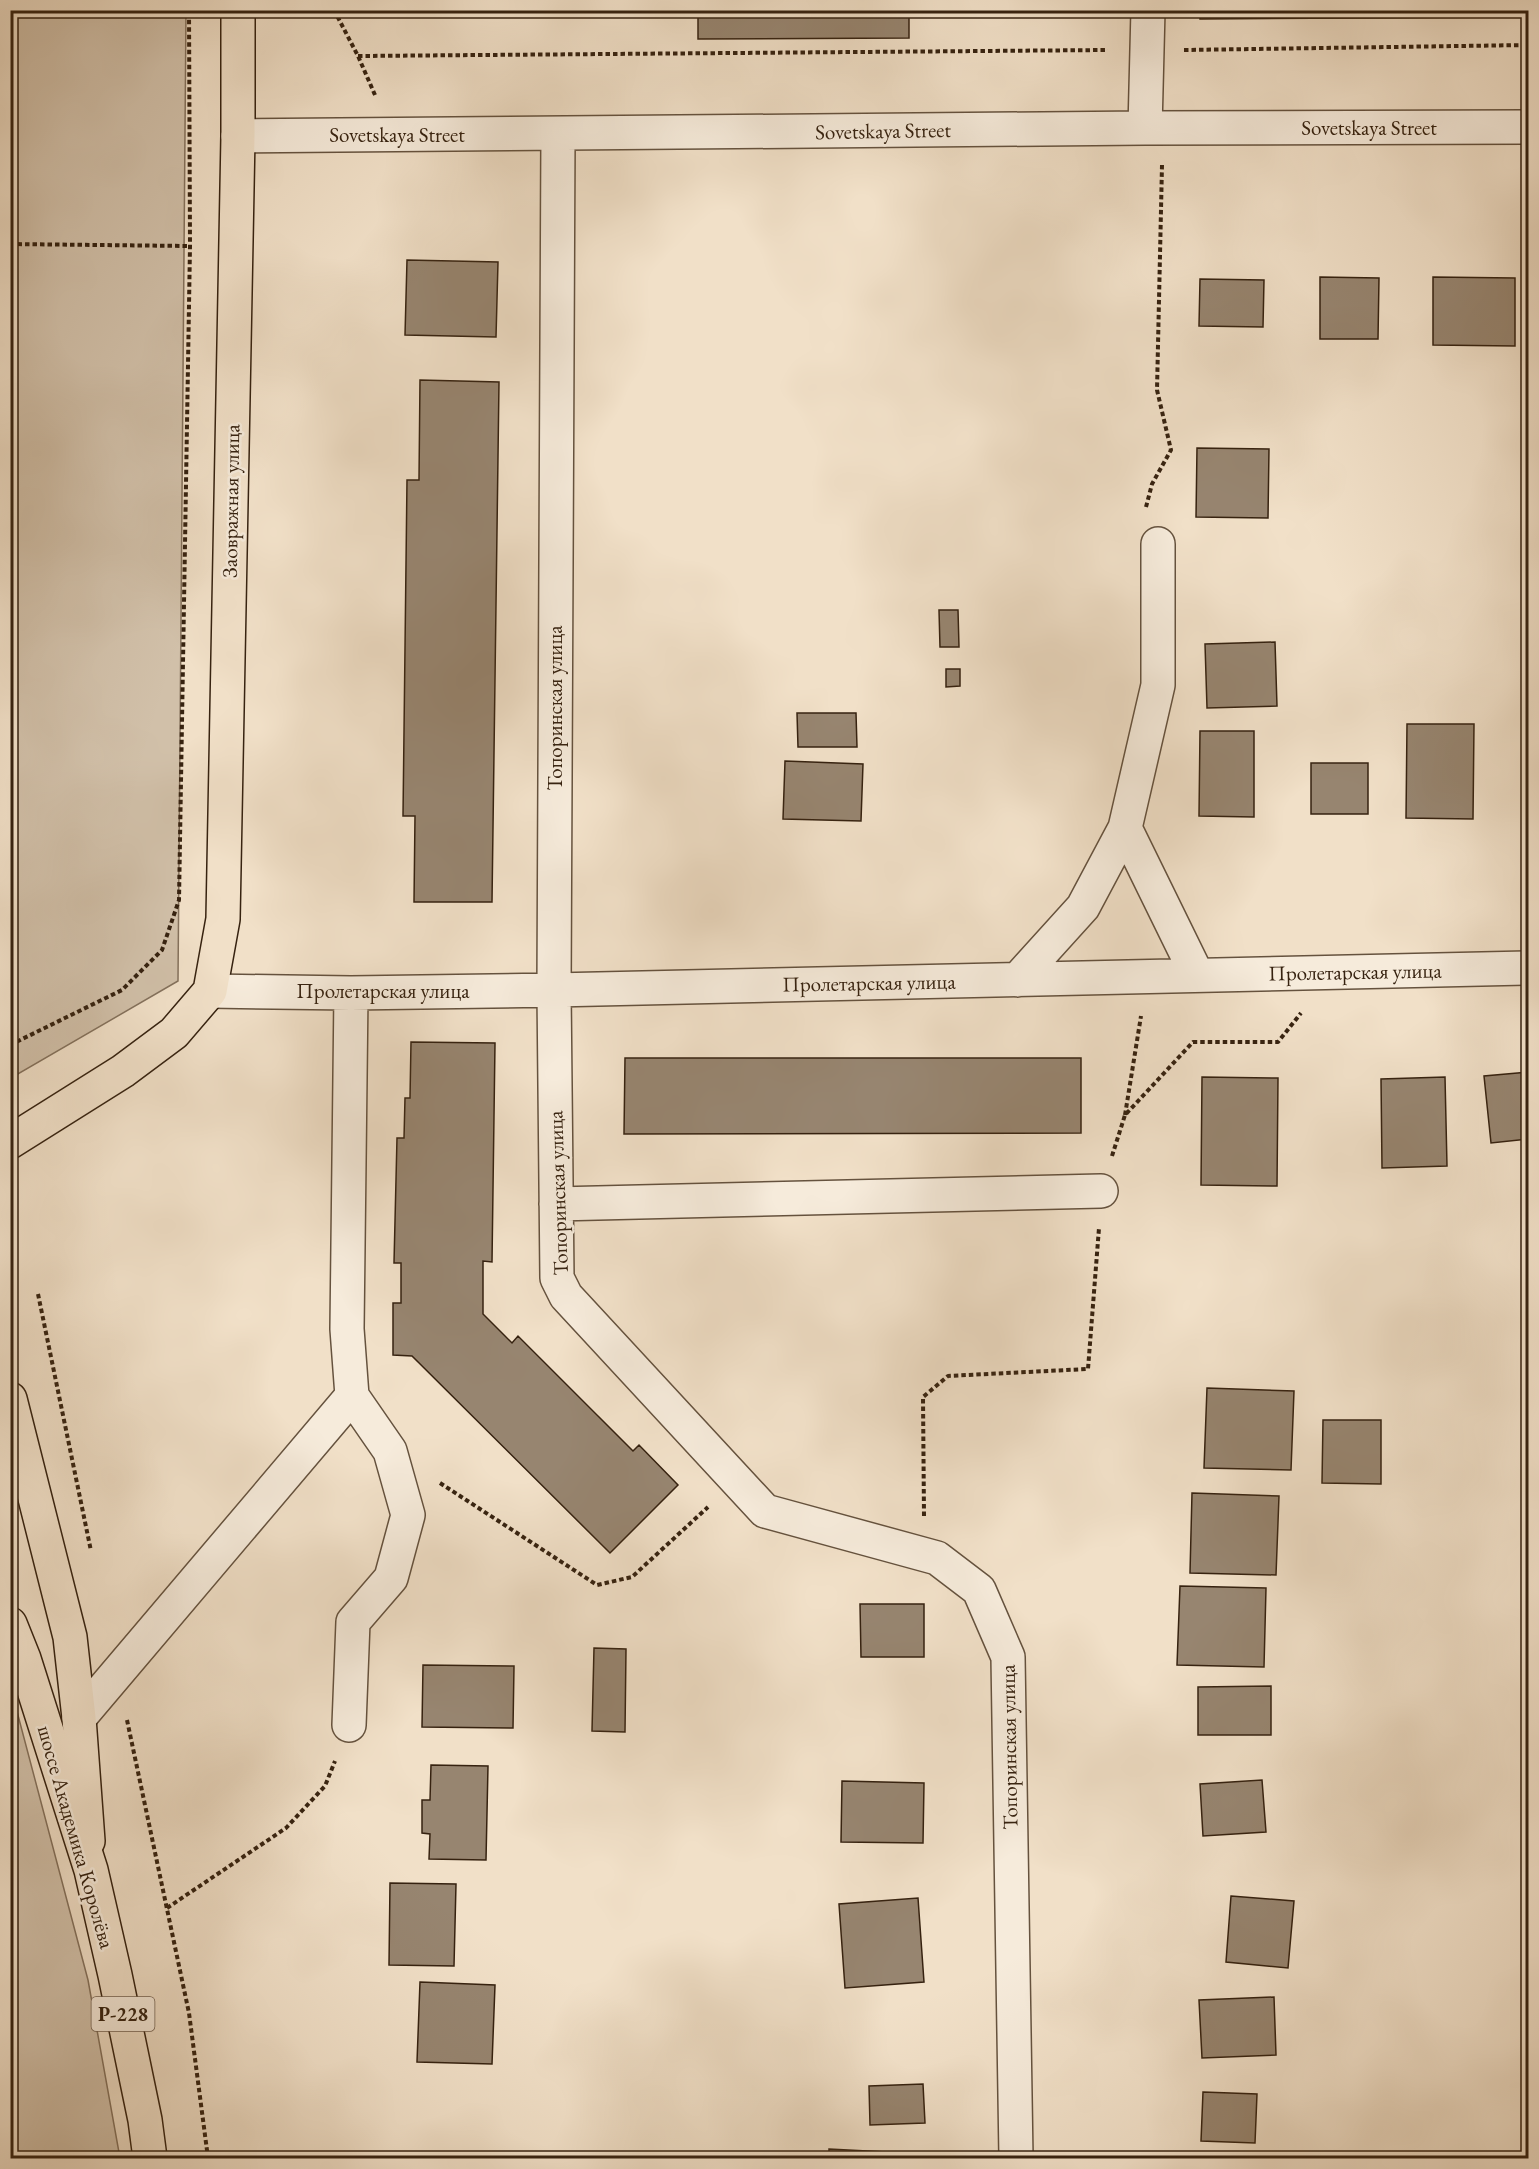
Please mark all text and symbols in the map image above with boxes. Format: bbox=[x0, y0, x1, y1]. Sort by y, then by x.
street label: Sovetskaya Street bbox=[1301, 114, 1437, 141]
street label: Sovetskaya Street bbox=[815, 116, 951, 145]
street label: Sovetskaya Street bbox=[329, 121, 465, 148]
street label: Заовражная улица bbox=[216, 423, 245, 578]
street label: Топоринская улица bbox=[541, 625, 568, 791]
street label: Пролетарская улица bbox=[1268, 956, 1442, 987]
street label: Пролетарская улица bbox=[782, 967, 956, 998]
street label: Пролетарская улица bbox=[296, 977, 470, 1004]
street label: Топоринская улица bbox=[541, 1109, 574, 1276]
street label: Топоринская улица bbox=[994, 1664, 1023, 1830]
street label: шоссе Академика Королёва bbox=[32, 1722, 121, 1952]
road number: Р-228 bbox=[92, 1997, 154, 2031]

